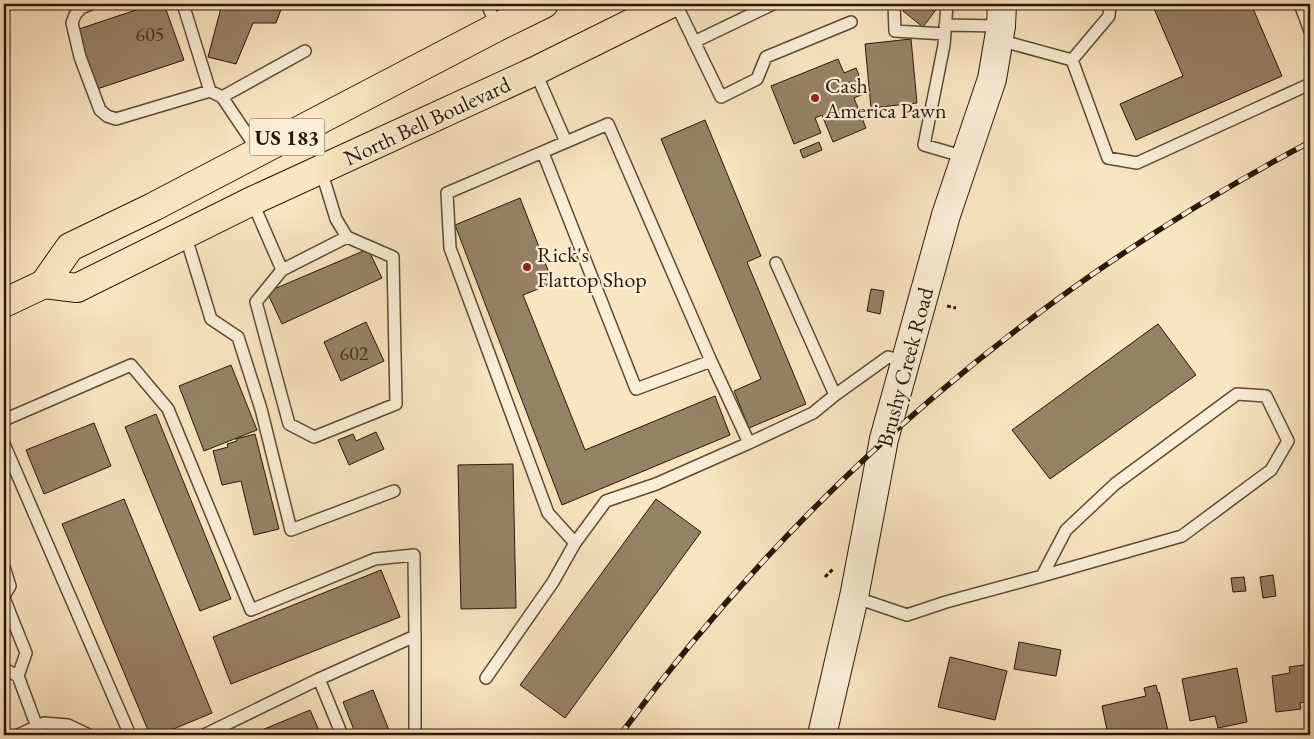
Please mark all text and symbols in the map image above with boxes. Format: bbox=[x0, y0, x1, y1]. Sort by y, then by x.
house number: 605 bbox=[136, 21, 164, 47]
street label: North Bell Boulevard bbox=[339, 69, 516, 172]
place label: Cash America Pawn bbox=[824, 71, 947, 125]
marker: Cash America Pawn bbox=[809, 92, 821, 104]
road number: US 183 bbox=[250, 118, 324, 156]
place label: Rick's Flattop Shop bbox=[537, 240, 647, 294]
marker: Rick's Flattop Shop bbox=[521, 261, 533, 273]
street label: Brushy Creek Road bbox=[870, 283, 940, 450]
house number: 602 bbox=[340, 340, 369, 366]

